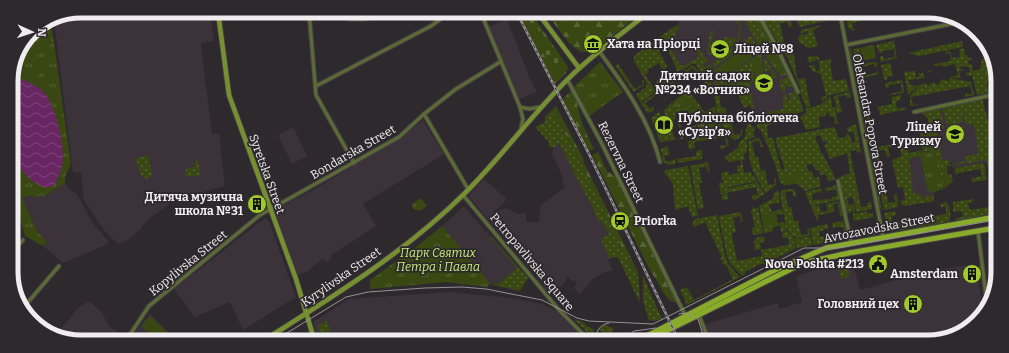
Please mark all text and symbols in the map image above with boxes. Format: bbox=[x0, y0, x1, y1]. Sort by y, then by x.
north arrow bbox=[12, 12, 52, 52]
text: N bbox=[35, 28, 48, 38]
museum icon: Хата на Пріорці bbox=[582, 33, 604, 55]
place label: Хата на Пріорці bbox=[607, 37, 700, 51]
school or university icon: Ліцей №8 bbox=[709, 38, 731, 60]
place label: Ліцей №8 bbox=[734, 42, 794, 56]
street label: Oleksandra Popova Street bbox=[850, 53, 891, 196]
place label: Дитячий садок №234 «Вогник» bbox=[655, 69, 751, 97]
school or university icon: Дитячий садок №234 «Вогник» bbox=[753, 72, 775, 94]
place label: Публічна бібліотека «Сузір’я» bbox=[678, 111, 799, 139]
library icon: Публічна бібліотека «Сузір’я» bbox=[653, 114, 675, 136]
street label: Rezervna Street bbox=[595, 119, 647, 205]
place label: Ліцей Туризму bbox=[890, 120, 941, 148]
street label: Bondarska Street bbox=[308, 122, 399, 182]
school or university icon: Ліцей Туризму bbox=[944, 123, 966, 145]
street label: Syretska Street bbox=[246, 132, 288, 216]
place label: Дитяча музична школа №31 bbox=[145, 190, 244, 218]
building icon: Дитяча музична школа №31 bbox=[246, 193, 268, 215]
street label: Petropavlivska Square bbox=[487, 210, 577, 314]
station icon: Priorka bbox=[609, 210, 631, 232]
street label: Avtozavodska Street bbox=[822, 210, 936, 246]
place label: Priorka bbox=[634, 214, 677, 228]
street label: Kopylivska Street bbox=[146, 227, 230, 299]
street label: Kyrylivska Street bbox=[299, 244, 384, 310]
park label: Парк Святих Петра і Павла bbox=[396, 246, 480, 274]
public building icon: Nova Poshta #213 bbox=[867, 253, 889, 275]
place label: Nova Poshta #213 bbox=[765, 257, 864, 271]
building icon: Amsterdam bbox=[961, 263, 983, 285]
place label: Amsterdam bbox=[890, 267, 959, 281]
building icon: Головний цех bbox=[902, 293, 924, 315]
place label: Головний цех bbox=[818, 297, 899, 311]

